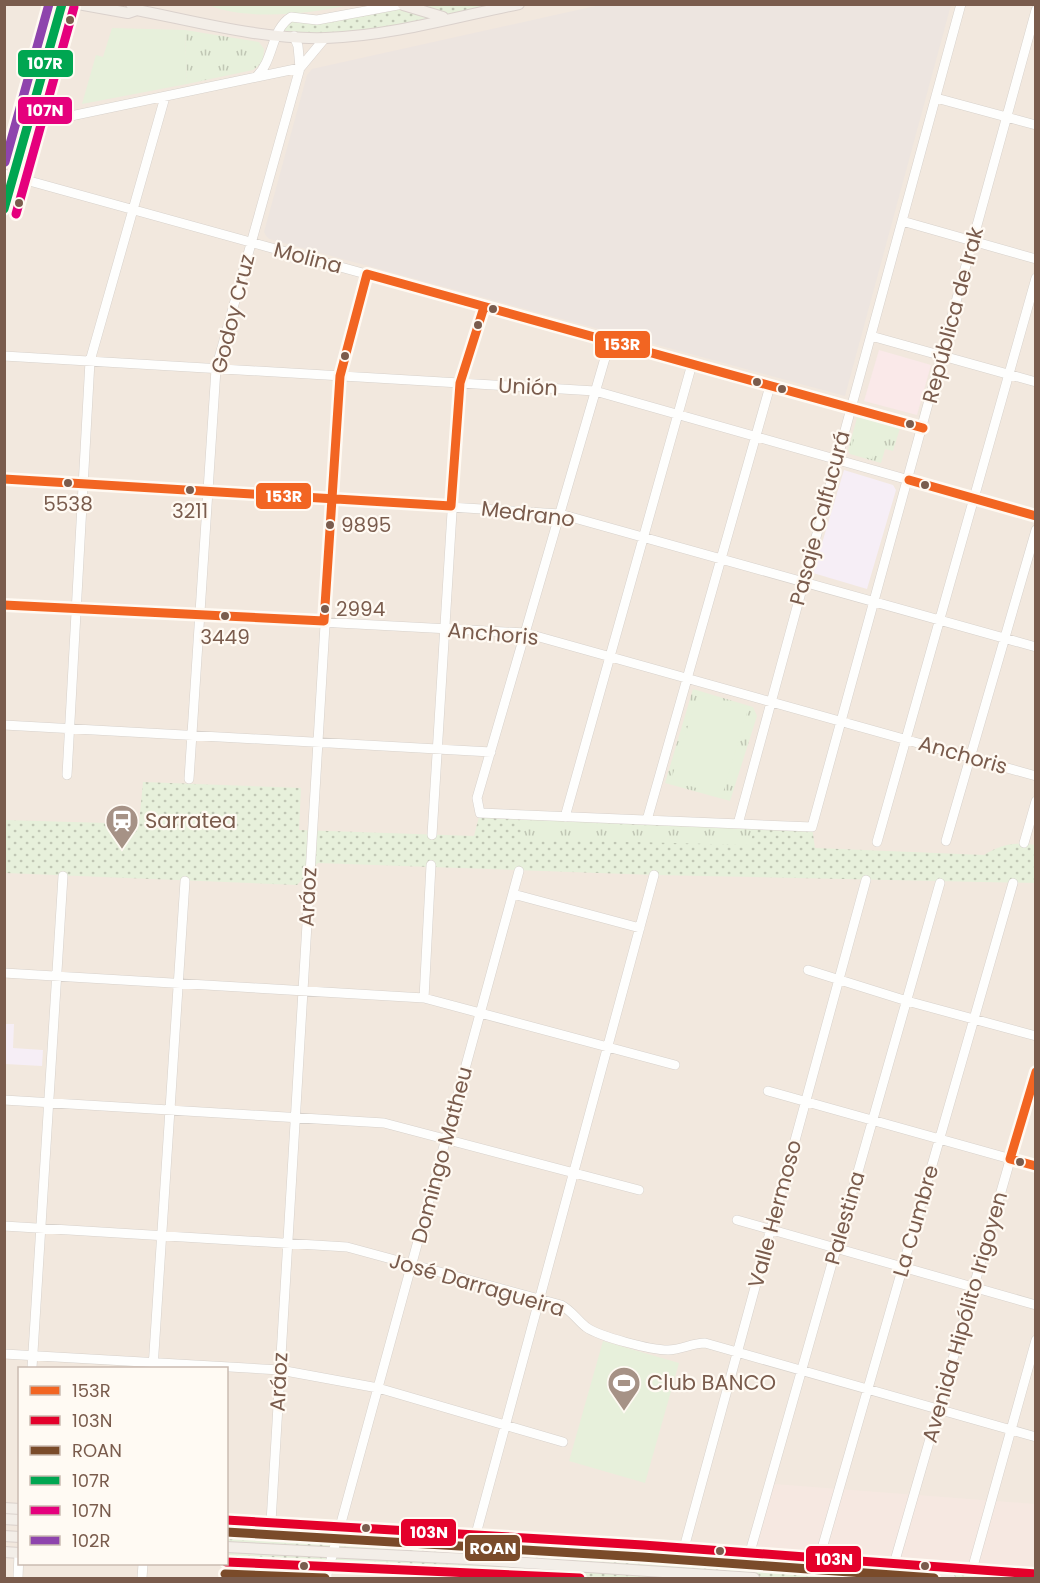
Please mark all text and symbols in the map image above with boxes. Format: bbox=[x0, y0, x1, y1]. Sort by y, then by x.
unlabelled marker bbox=[64, 14, 76, 26]
line badge: 107R bbox=[17, 49, 74, 78]
text: 107R bbox=[27, 52, 63, 75]
line badge: 107N bbox=[17, 96, 73, 125]
text: 107N bbox=[26, 99, 64, 122]
unlabelled marker bbox=[13, 197, 25, 209]
street label: República de Irak bbox=[915, 223, 990, 406]
street label: Molina bbox=[271, 235, 345, 281]
street label: Godoy Cruz bbox=[204, 251, 261, 377]
unlabelled marker bbox=[487, 303, 499, 315]
unlabelled marker bbox=[472, 319, 484, 331]
line badge: 153R bbox=[594, 330, 651, 359]
text: 153R bbox=[604, 333, 640, 356]
unlabelled marker bbox=[339, 350, 351, 362]
street label: Unión bbox=[497, 370, 559, 403]
unlabelled marker bbox=[751, 376, 763, 388]
unlabelled marker bbox=[776, 383, 788, 395]
unlabelled marker bbox=[904, 418, 916, 430]
street label: Pasaje Calfucurá bbox=[782, 427, 857, 608]
marker: 5538 bbox=[62, 477, 74, 489]
unlabelled marker bbox=[919, 479, 931, 491]
line badge: 153R bbox=[255, 482, 312, 510]
marker: 3211 bbox=[184, 484, 196, 496]
text: 153R bbox=[266, 485, 302, 508]
place label: 5538 bbox=[43, 490, 93, 518]
street label: Medrano bbox=[480, 493, 577, 534]
place label: 3211 bbox=[172, 497, 208, 525]
place label: 9895 bbox=[341, 511, 391, 539]
marker: 9895 bbox=[324, 519, 336, 531]
place label: 2994 bbox=[336, 595, 385, 623]
marker: 2994 bbox=[319, 603, 331, 615]
marker: 3449 bbox=[219, 610, 231, 622]
street label: Anchoris bbox=[446, 615, 540, 652]
place label: 3449 bbox=[200, 623, 250, 651]
street label: Anchoris bbox=[915, 728, 1011, 781]
station icon: Sarratea bbox=[104, 803, 140, 850]
place label: Sarratea bbox=[145, 806, 236, 835]
street label: Aráoz bbox=[291, 867, 324, 927]
street label: Domingo Matheu bbox=[404, 1063, 479, 1246]
street label: Valle Hermoso bbox=[741, 1137, 808, 1291]
unlabelled marker bbox=[1014, 1156, 1026, 1168]
street label: La Cumbre bbox=[886, 1161, 945, 1280]
street label: Palestina bbox=[817, 1168, 872, 1268]
street label: Avenida Hipólito Irigoyen bbox=[915, 1188, 1014, 1446]
street label: José Darragueira bbox=[386, 1246, 568, 1323]
street label: Aráoz bbox=[262, 1352, 295, 1412]
sports icon: Club BANCO bbox=[606, 1365, 642, 1412]
legend bbox=[18, 1367, 228, 1565]
place label: Club BANCO bbox=[647, 1368, 776, 1397]
text: 153R bbox=[72, 1378, 111, 1403]
text: 103N bbox=[72, 1408, 112, 1433]
text: ROAN bbox=[72, 1438, 122, 1463]
text: 107R bbox=[72, 1468, 110, 1493]
text: 107N bbox=[72, 1498, 112, 1523]
line badge: 103N bbox=[400, 1518, 457, 1547]
text: 103N bbox=[410, 1521, 448, 1544]
unlabelled marker bbox=[360, 1522, 372, 1534]
text: 102R bbox=[72, 1528, 110, 1553]
line badge: ROAN bbox=[464, 1534, 521, 1562]
text: ROAN bbox=[470, 1537, 516, 1560]
unlabelled marker bbox=[714, 1545, 726, 1557]
line badge: 103N bbox=[805, 1545, 862, 1573]
text: 103N bbox=[815, 1548, 853, 1571]
unlabelled marker bbox=[298, 1560, 310, 1572]
unlabelled marker bbox=[919, 1560, 931, 1572]

